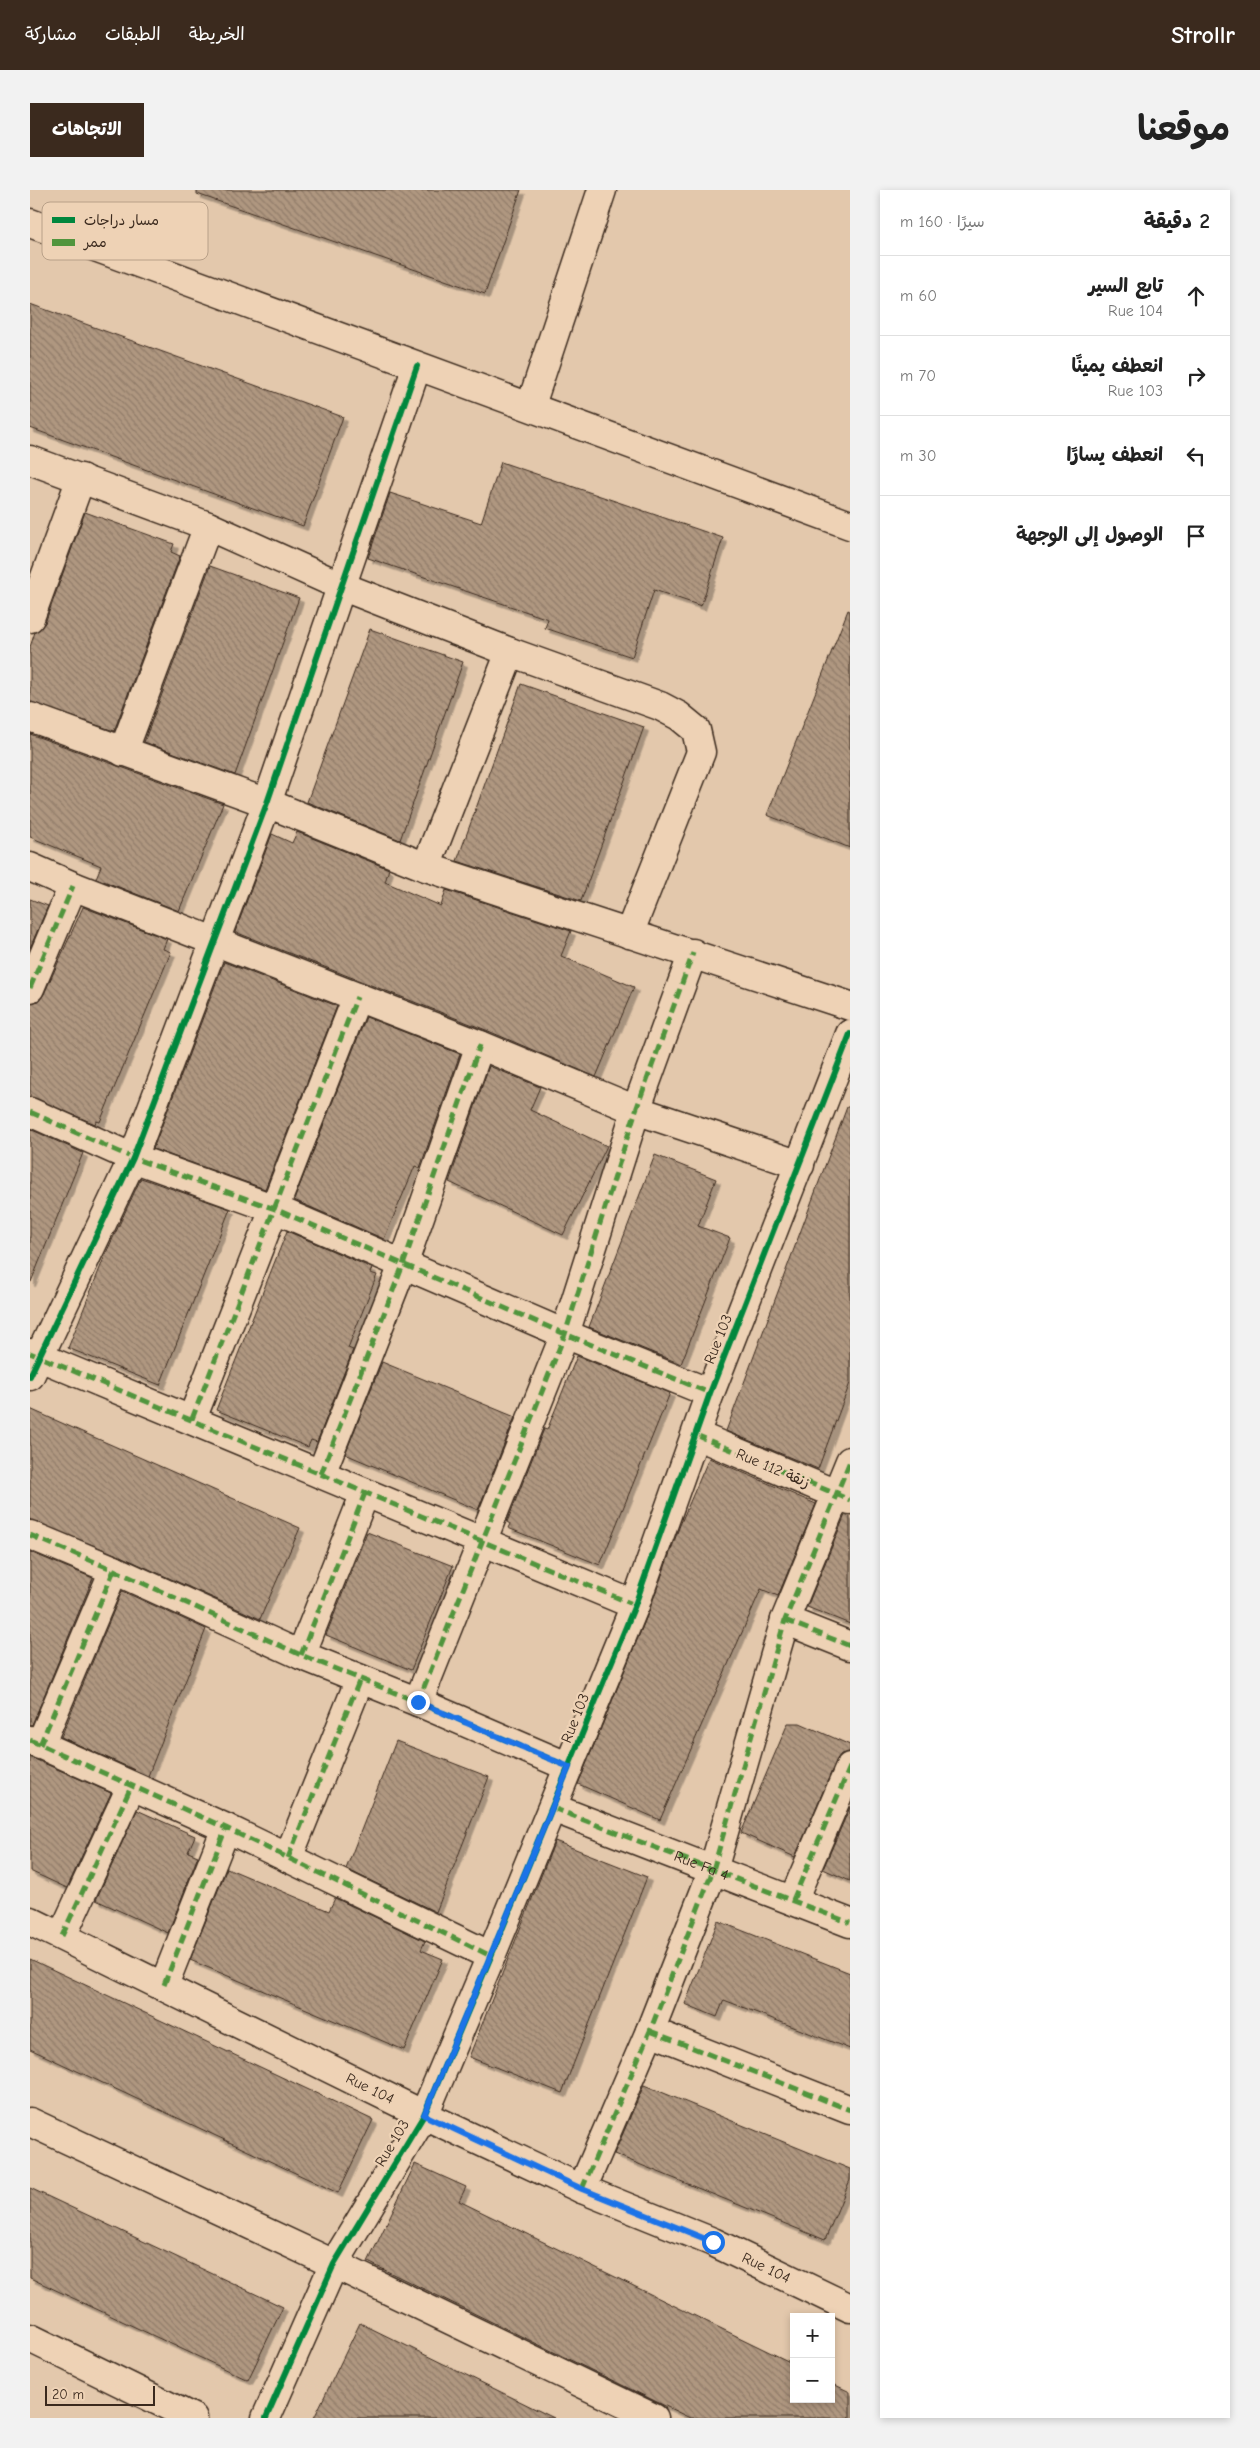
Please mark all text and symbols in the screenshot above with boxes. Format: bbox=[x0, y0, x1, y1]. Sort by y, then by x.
text: Strollr bbox=[1171, 21, 1235, 49]
text: مشاركة bbox=[25, 24, 77, 45]
text: الطبقات bbox=[105, 24, 161, 45]
text: الخريطة bbox=[189, 24, 245, 45]
button: الاتجاهات bbox=[30, 103, 144, 157]
text: موقعنا bbox=[1137, 108, 1230, 149]
legend bbox=[42, 202, 208, 260]
text: 2 دقيقة bbox=[1144, 209, 1210, 233]
text: مسار دراجات bbox=[84, 212, 159, 229]
text: سيرًا · 160 m bbox=[900, 213, 985, 231]
text: ممر bbox=[83, 234, 107, 251]
text: تابع السير bbox=[1089, 275, 1163, 297]
icon: ahead bbox=[1182, 282, 1210, 310]
text: 60 m bbox=[900, 287, 937, 305]
text: Rue 104 bbox=[1108, 302, 1163, 320]
text: انعطف يمينًا bbox=[1071, 355, 1163, 377]
icon: right bbox=[1182, 362, 1210, 390]
text: 70 m bbox=[900, 367, 936, 385]
text: Rue 103 bbox=[1108, 382, 1163, 400]
icon: left bbox=[1182, 442, 1210, 470]
text: انعطف يسارًا bbox=[1066, 444, 1163, 466]
text: 30 m bbox=[900, 447, 936, 465]
icon: arrive bbox=[1182, 522, 1210, 550]
text: الوصول إلى الوجهة bbox=[1016, 524, 1163, 546]
street label: Rue 103 bbox=[700, 1312, 736, 1366]
street label: Rue 112 زنقة bbox=[733, 1444, 813, 1492]
route end bbox=[407, 1691, 430, 1714]
street label: Rue 103 bbox=[557, 1691, 593, 1745]
street label: Rue Fa 4 bbox=[671, 1847, 731, 1884]
street label: Rue 104 bbox=[343, 2069, 397, 2108]
street label: Rue 103 bbox=[371, 2116, 413, 2170]
route start bbox=[702, 2231, 725, 2254]
street label: Rue 104 bbox=[739, 2248, 793, 2287]
map controls bbox=[790, 2313, 835, 2403]
button: + bbox=[790, 2313, 835, 2358]
button: − bbox=[790, 2358, 835, 2403]
scale bar bbox=[45, 2383, 155, 2406]
text: 20 m bbox=[52, 2386, 84, 2403]

